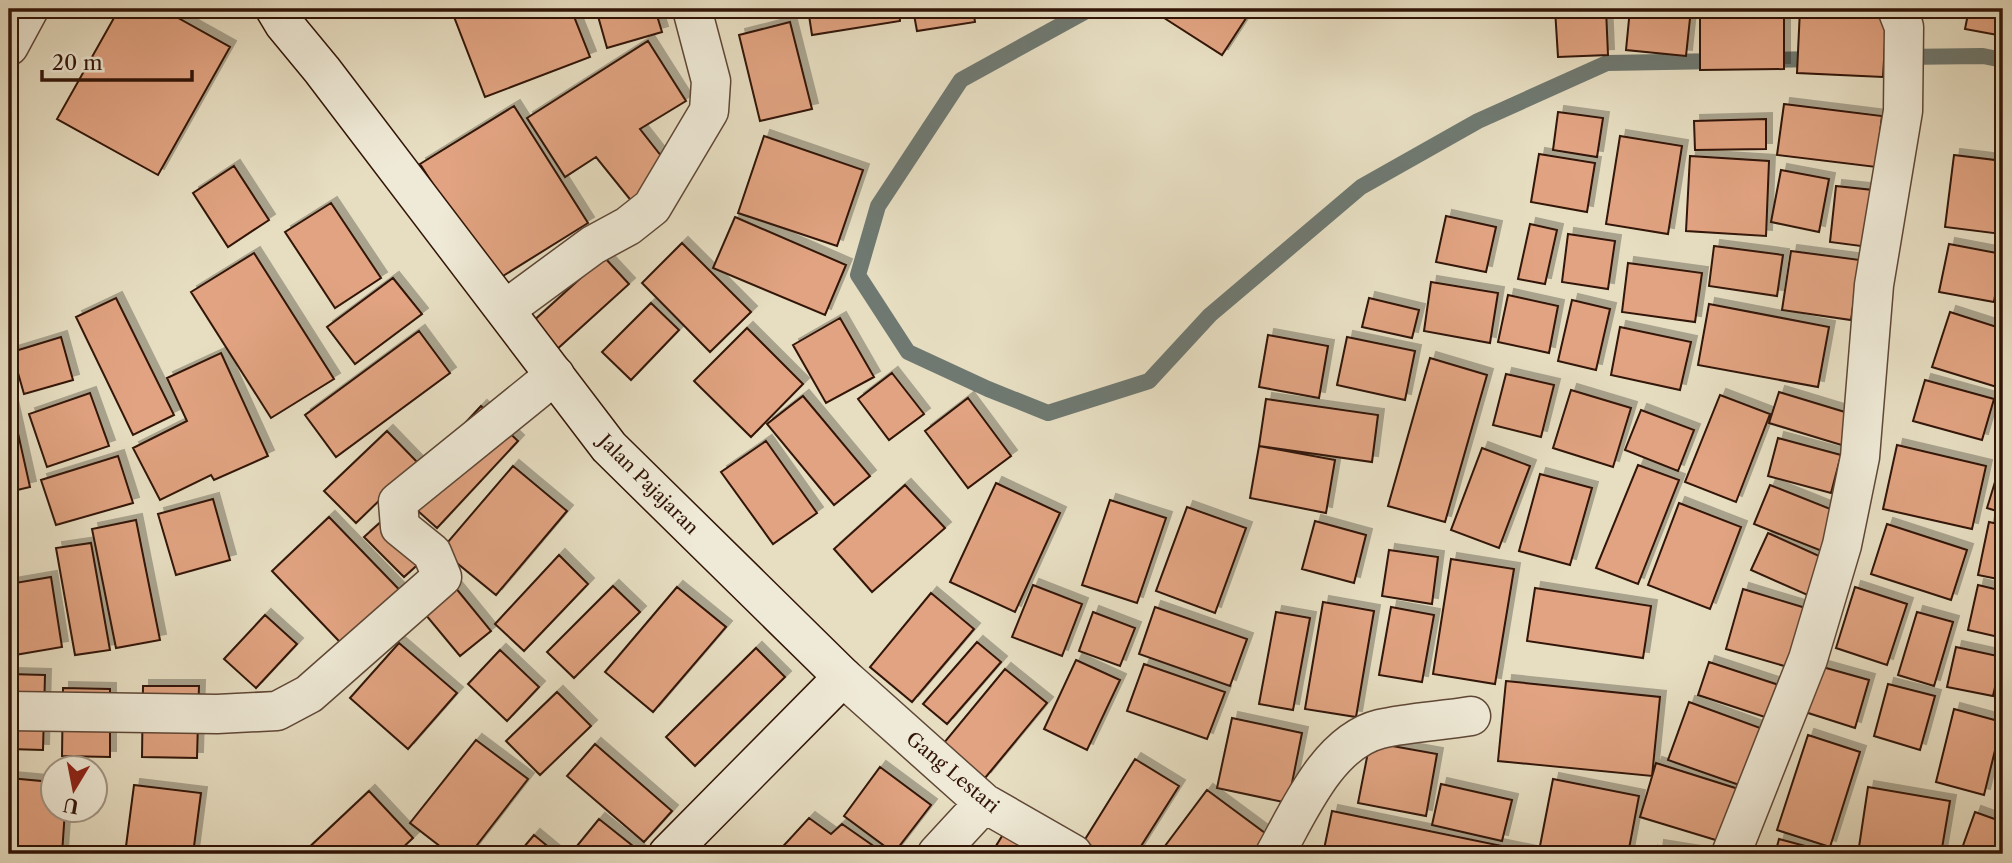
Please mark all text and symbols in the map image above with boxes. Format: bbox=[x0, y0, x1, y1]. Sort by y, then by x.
scale bar bbox=[42, 38, 192, 82]
text: 20 m bbox=[52, 50, 103, 75]
street label: Jalan Pajajaran bbox=[592, 427, 704, 539]
street label: Gang Lestari bbox=[902, 727, 1004, 818]
north arrow bbox=[38, 754, 108, 824]
text: U bbox=[61, 792, 81, 818]

